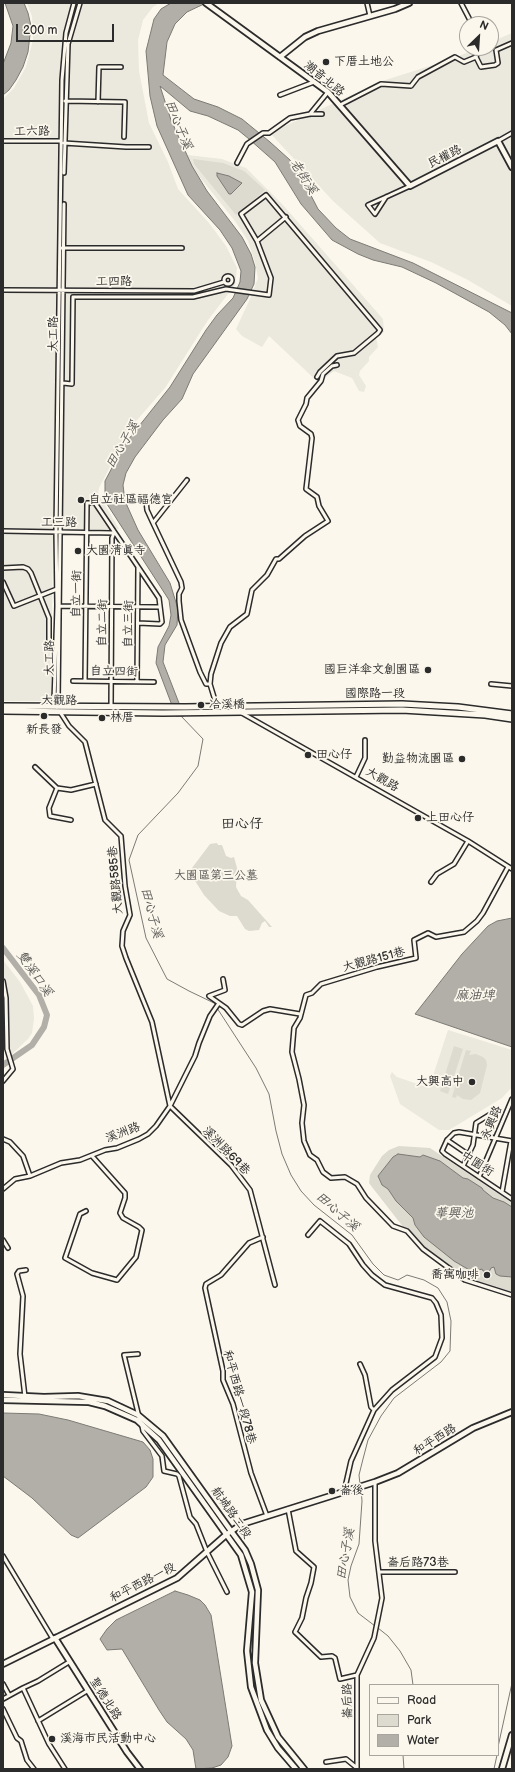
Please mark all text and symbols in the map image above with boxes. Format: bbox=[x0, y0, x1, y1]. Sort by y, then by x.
scale bar bbox=[18, 16, 116, 42]
north arrow bbox=[459, 16, 499, 56]
text: N bbox=[477, 18, 490, 33]
text: 200 m bbox=[23, 23, 57, 38]
place label: 下厝土地公 bbox=[334, 55, 394, 69]
marker: 下厝土地公 bbox=[321, 57, 331, 67]
street label: 潮音北路 bbox=[301, 58, 347, 100]
water label: 田心子溪 bbox=[161, 98, 195, 152]
street label: 工六路 bbox=[14, 124, 50, 140]
street label: 民權路 bbox=[426, 142, 464, 172]
water label: 老街溪 bbox=[286, 156, 320, 198]
street label: 工四路 bbox=[96, 275, 132, 289]
street label: 大工路 bbox=[47, 316, 61, 352]
water label: 田心子溪 bbox=[103, 419, 143, 471]
place label: 自立社區福德宮 bbox=[89, 493, 173, 507]
marker: 自立社區福德宮 bbox=[76, 495, 86, 505]
street label: 工三路 bbox=[41, 515, 77, 531]
place label: 大園清真寺 bbox=[86, 544, 146, 558]
marker: 大園清真寺 bbox=[73, 546, 83, 556]
street label: 自立一街 bbox=[69, 570, 85, 618]
street label: 自立二街 bbox=[95, 599, 111, 647]
street label: 自立三街 bbox=[121, 600, 137, 648]
street label: 大工路 bbox=[42, 640, 58, 676]
place label: 國巨洋傘文創園區 bbox=[324, 663, 420, 677]
street label: 自立四街 bbox=[90, 664, 138, 680]
marker: 國巨洋傘文創園區 bbox=[423, 665, 433, 675]
street label: 國際路一段 bbox=[345, 687, 405, 701]
street label: 大觀路 bbox=[41, 693, 77, 709]
place label: 冾溪橋 bbox=[209, 698, 245, 712]
marker: 冾溪橋 bbox=[196, 700, 206, 710]
marker: 新長發 bbox=[39, 711, 49, 721]
place label: 林厝 bbox=[110, 711, 134, 725]
marker: 林厝 bbox=[97, 713, 107, 723]
place label: 新長發 bbox=[26, 723, 62, 737]
place label: 田心仔 bbox=[316, 748, 352, 762]
marker: 田心仔 bbox=[303, 750, 313, 760]
place label: 勤益物流園區 bbox=[382, 752, 454, 766]
marker: 勤益物流園區 bbox=[457, 754, 467, 764]
street label: 大觀路 bbox=[363, 765, 401, 795]
place label: 上田心仔 bbox=[426, 811, 474, 825]
marker: 上田心仔 bbox=[413, 813, 423, 823]
district label: 田心仔 bbox=[221, 816, 263, 832]
street label: 大觀路585巷 bbox=[106, 845, 126, 915]
park label: 大園區第三公墓 bbox=[174, 869, 258, 883]
water label: 田心子溪 bbox=[137, 886, 165, 940]
street label: 大觀路151巷 bbox=[341, 945, 407, 975]
water label: 雙溪口溪 bbox=[13, 948, 55, 1000]
water label: 麻油埤 bbox=[456, 988, 494, 1004]
place label: 大興高中 bbox=[416, 1075, 464, 1089]
marker: 大興高中 bbox=[467, 1077, 477, 1087]
street label: 永興路 bbox=[478, 1104, 506, 1142]
street label: 溪洲路 bbox=[104, 1120, 142, 1146]
street label: 溪洲路69巷 bbox=[199, 1124, 253, 1178]
street label: 中園街 bbox=[458, 1148, 496, 1180]
water label: 田心子溪 bbox=[312, 1189, 362, 1235]
water label: 華興池 bbox=[435, 1206, 473, 1222]
place label: 喬寓咖啡 bbox=[431, 1268, 479, 1282]
marker: 喬寓咖啡 bbox=[482, 1270, 492, 1280]
street label: 和平西路一段78巷 bbox=[220, 1348, 258, 1446]
street label: 和平西路 bbox=[411, 1421, 459, 1459]
street label: 航城路二段 bbox=[208, 1484, 254, 1542]
place label: 崙後 bbox=[340, 1484, 364, 1498]
marker: 崙後 bbox=[327, 1486, 337, 1496]
water label: 田心子溪 bbox=[334, 1527, 358, 1581]
street label: 崙后路73巷 bbox=[387, 1556, 449, 1570]
street label: 和平西路一段 bbox=[108, 1560, 178, 1606]
street label: 聖德北路 bbox=[86, 1675, 124, 1723]
street label: 崙后路 bbox=[340, 1683, 356, 1719]
legend bbox=[369, 1684, 499, 1756]
text: Road bbox=[407, 1693, 436, 1708]
text: Park bbox=[407, 1713, 431, 1728]
place label: 溪海市民活動中心 bbox=[60, 1732, 156, 1746]
text: Water bbox=[407, 1733, 439, 1748]
marker: 溪海市民活動中心 bbox=[47, 1734, 57, 1744]

